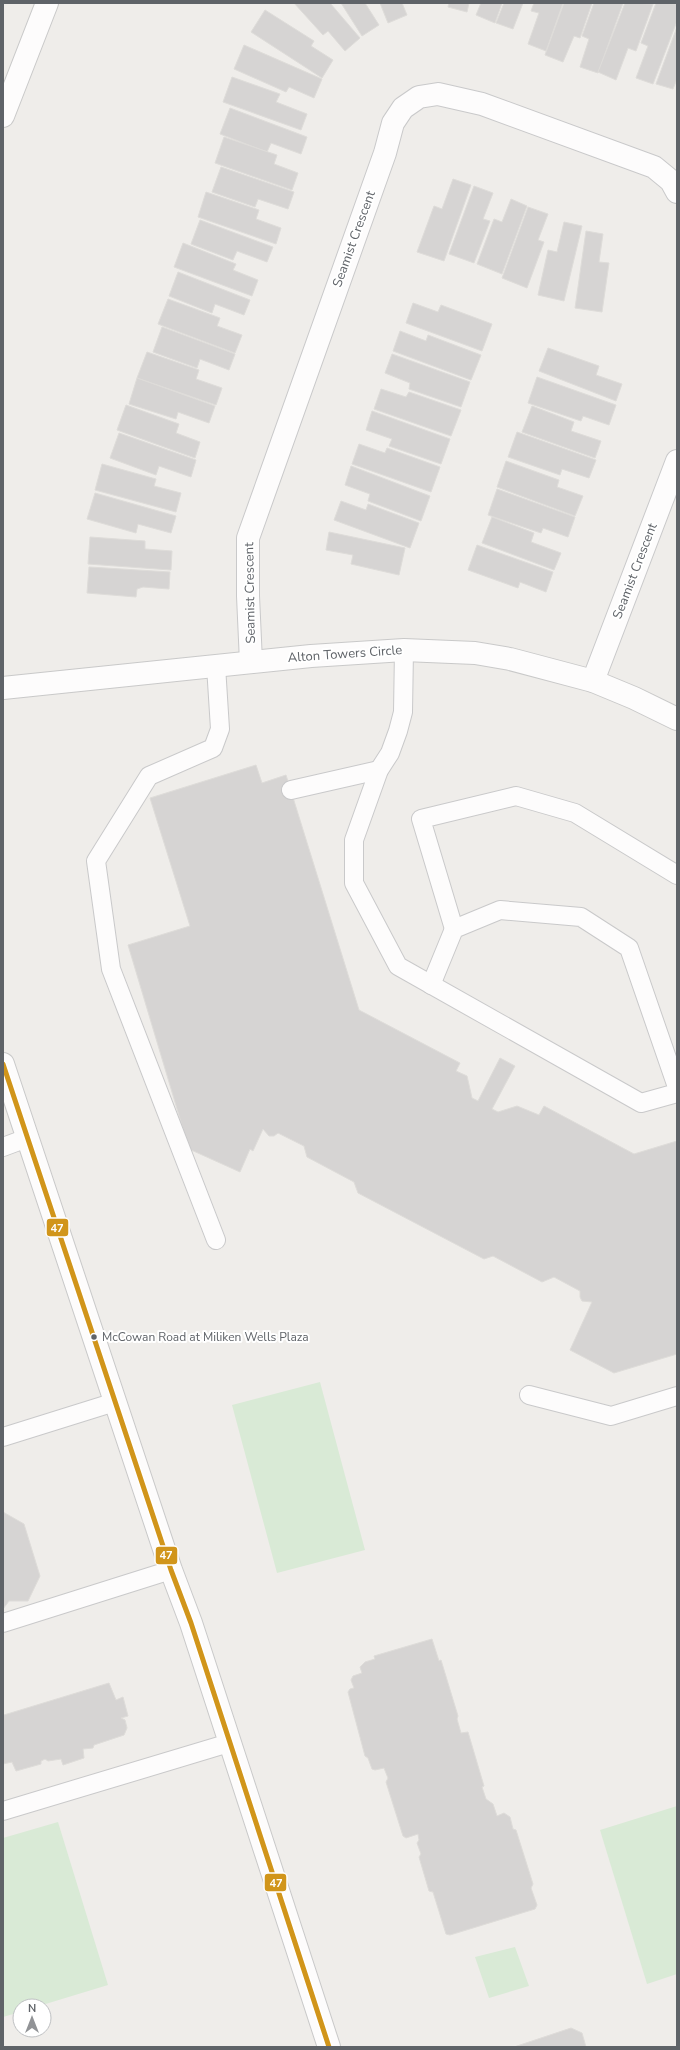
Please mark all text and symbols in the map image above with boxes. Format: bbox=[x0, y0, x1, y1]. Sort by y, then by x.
street label: Seamist Crescent bbox=[328, 188, 380, 290]
street label: Seamist Crescent bbox=[608, 520, 662, 621]
street label: Seamist Crescent bbox=[240, 542, 260, 644]
street label: Alton Towers Circle bbox=[287, 641, 403, 667]
line badge: 47 bbox=[46, 1218, 69, 1237]
text: 47 bbox=[50, 1221, 64, 1236]
place label: McCowan Road at Miliken Wells Plaza bbox=[102, 1329, 309, 1345]
marker: McCowan Road at Miliken Wells Plaza bbox=[89, 1332, 99, 1342]
line badge: 47 bbox=[155, 1546, 178, 1565]
text: 47 bbox=[159, 1548, 173, 1563]
line badge: 47 bbox=[264, 1873, 287, 1892]
text: 47 bbox=[269, 1876, 283, 1891]
north arrow bbox=[12, 1998, 52, 2038]
text: N bbox=[28, 2001, 36, 2016]

